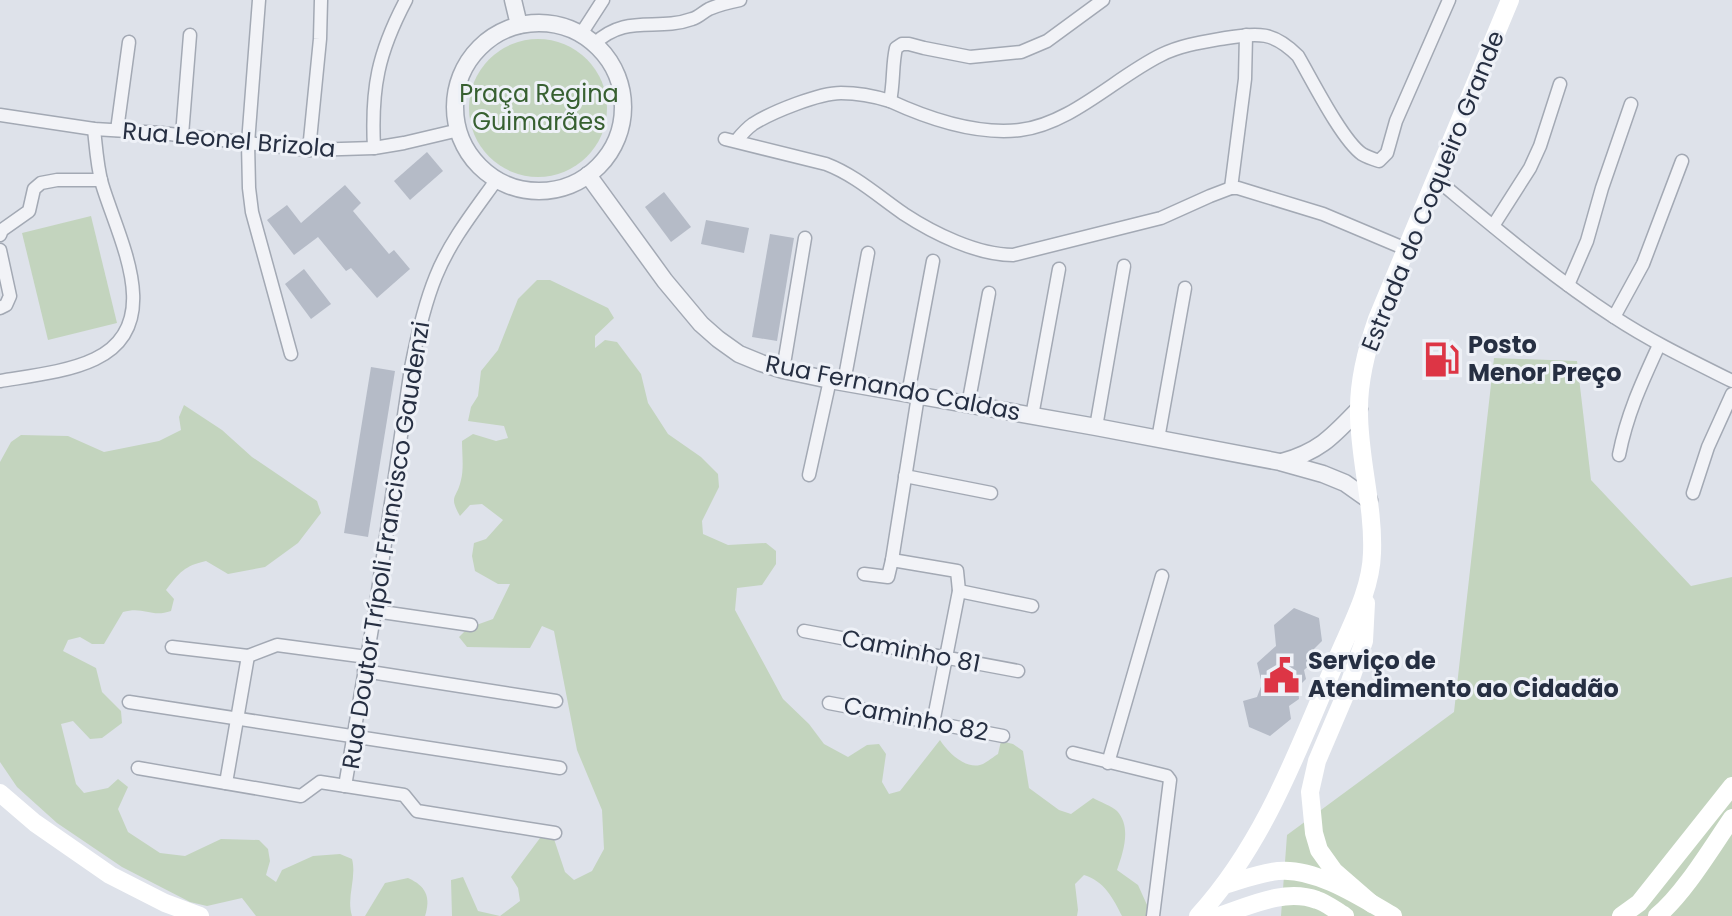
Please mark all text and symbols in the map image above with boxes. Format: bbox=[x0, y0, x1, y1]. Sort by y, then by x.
street label: Estrada do Coqueiro Grande bbox=[1353, 26, 1512, 356]
park label: Praça Regina Guimarães bbox=[459, 77, 619, 138]
street label: Rua Leonel Brizola bbox=[121, 114, 337, 165]
street label: Rua Doutor Trípoli Francisco Gaudenzi bbox=[334, 319, 437, 771]
place label: Posto Menor Preço bbox=[1468, 328, 1621, 389]
fuel station icon: Posto Menor Preço bbox=[1423, 340, 1461, 378]
street label: Rua Fernando Caldas bbox=[763, 347, 1023, 428]
street label: Caminho 81 bbox=[839, 621, 983, 680]
place label: Serviço de Atendimento ao Cidadão bbox=[1308, 644, 1619, 705]
public building icon: Serviço de Atendimento ao Cidadão bbox=[1263, 656, 1301, 694]
street label: Caminho 82 bbox=[841, 688, 991, 749]

